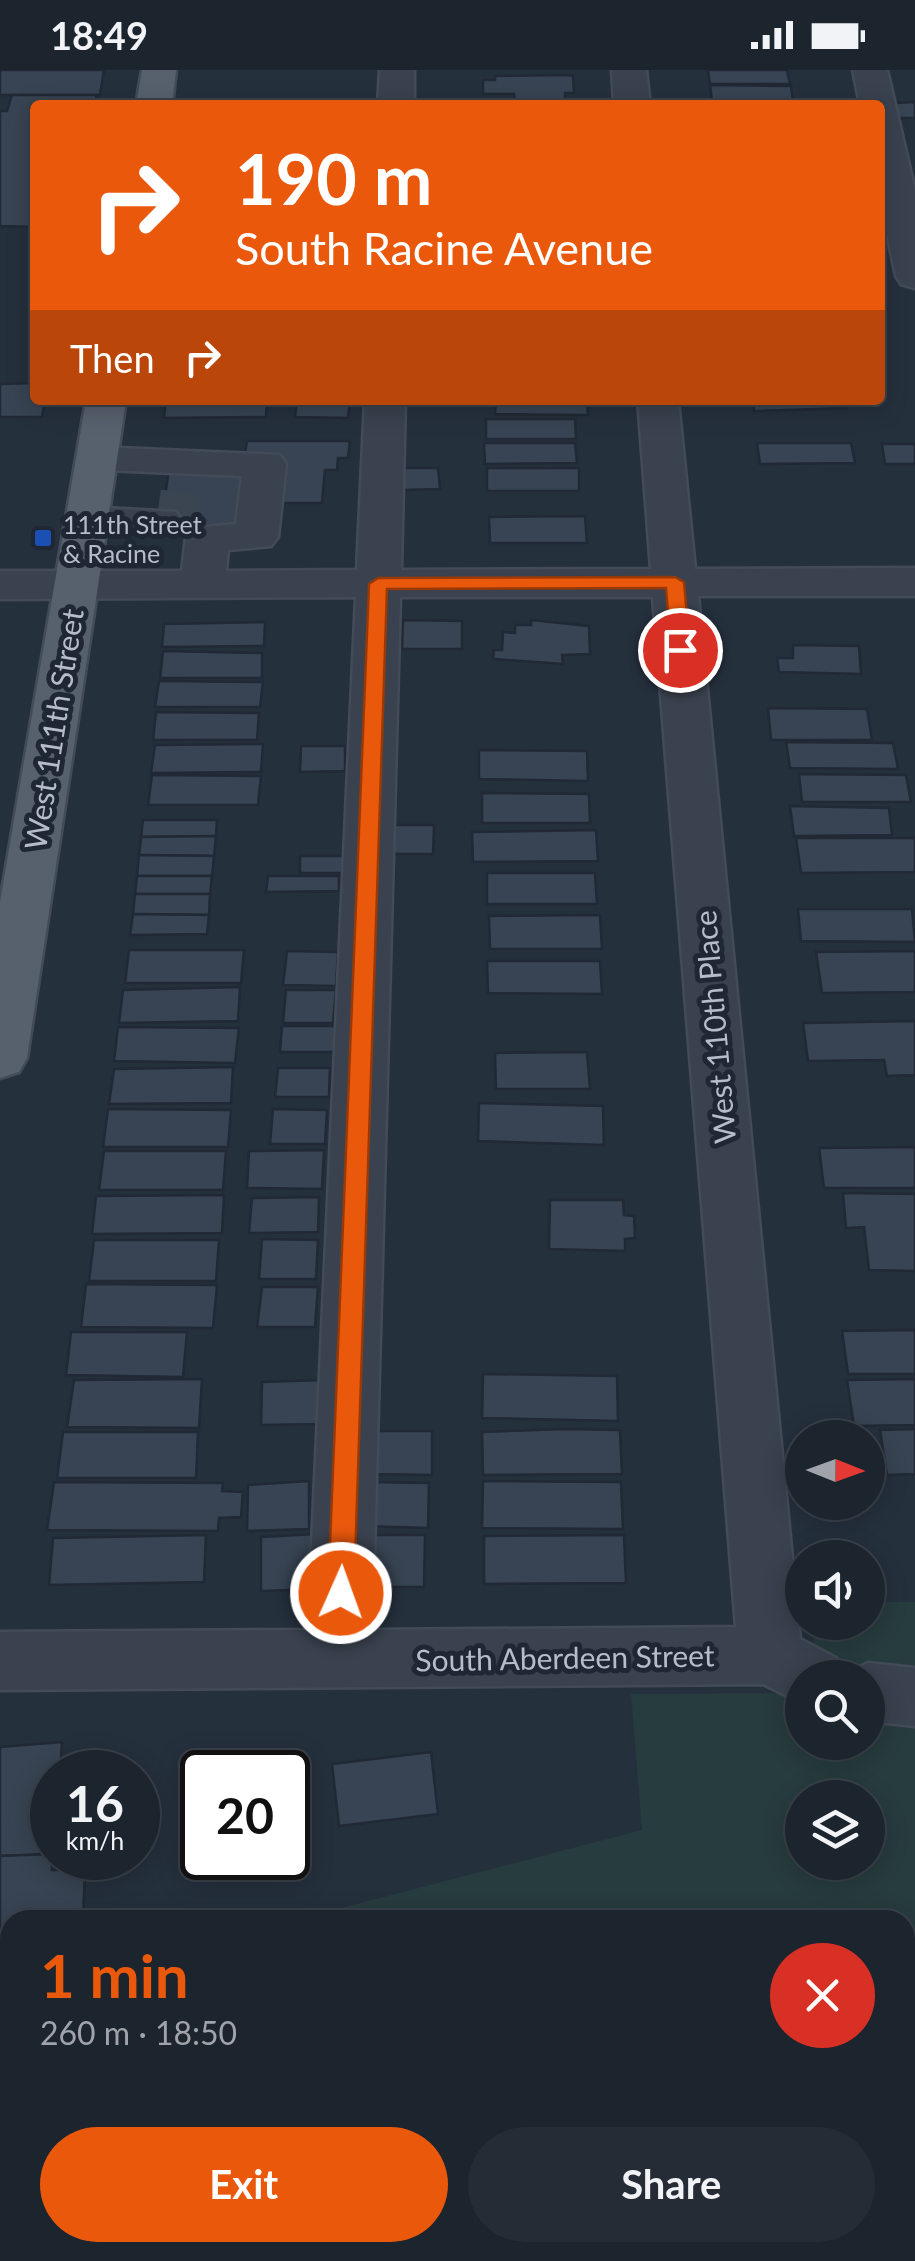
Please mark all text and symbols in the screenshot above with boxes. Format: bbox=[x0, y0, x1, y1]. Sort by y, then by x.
text: 18:49 bbox=[50, 12, 148, 58]
text: 190 m bbox=[235, 136, 432, 220]
icon: right bbox=[70, 140, 200, 270]
text: South Racine Avenue bbox=[235, 221, 653, 275]
icon: right bbox=[175, 330, 230, 385]
text: Then bbox=[70, 335, 155, 381]
place label: 111th Street & Racine bbox=[63, 509, 202, 568]
marker: 111th Street & Racine bbox=[32, 527, 54, 549]
street label: West 111th Street bbox=[16, 606, 90, 852]
pin bbox=[638, 608, 723, 693]
icon: arrive bbox=[653, 623, 708, 678]
street label: West 110th Place bbox=[686, 909, 742, 1145]
north arrow bbox=[785, 1420, 885, 1520]
map controls bbox=[785, 1420, 885, 1880]
button: sound bbox=[785, 1540, 885, 1640]
position arrow bbox=[289, 1541, 393, 1645]
street label: South Aberdeen Street bbox=[415, 1636, 715, 1678]
button: search bbox=[785, 1660, 885, 1760]
speed limit sign: 20 bbox=[180, 1750, 310, 1880]
text: 16 bbox=[66, 1773, 124, 1833]
button: layers bbox=[785, 1780, 885, 1880]
text: km/h bbox=[66, 1825, 124, 1855]
text: 1 min bbox=[40, 1939, 189, 2011]
button: close bbox=[770, 1943, 875, 2048]
text: 260 m · 18:50 bbox=[40, 2013, 237, 2052]
button: Exit bbox=[40, 2127, 448, 2242]
button: Share bbox=[468, 2127, 875, 2242]

